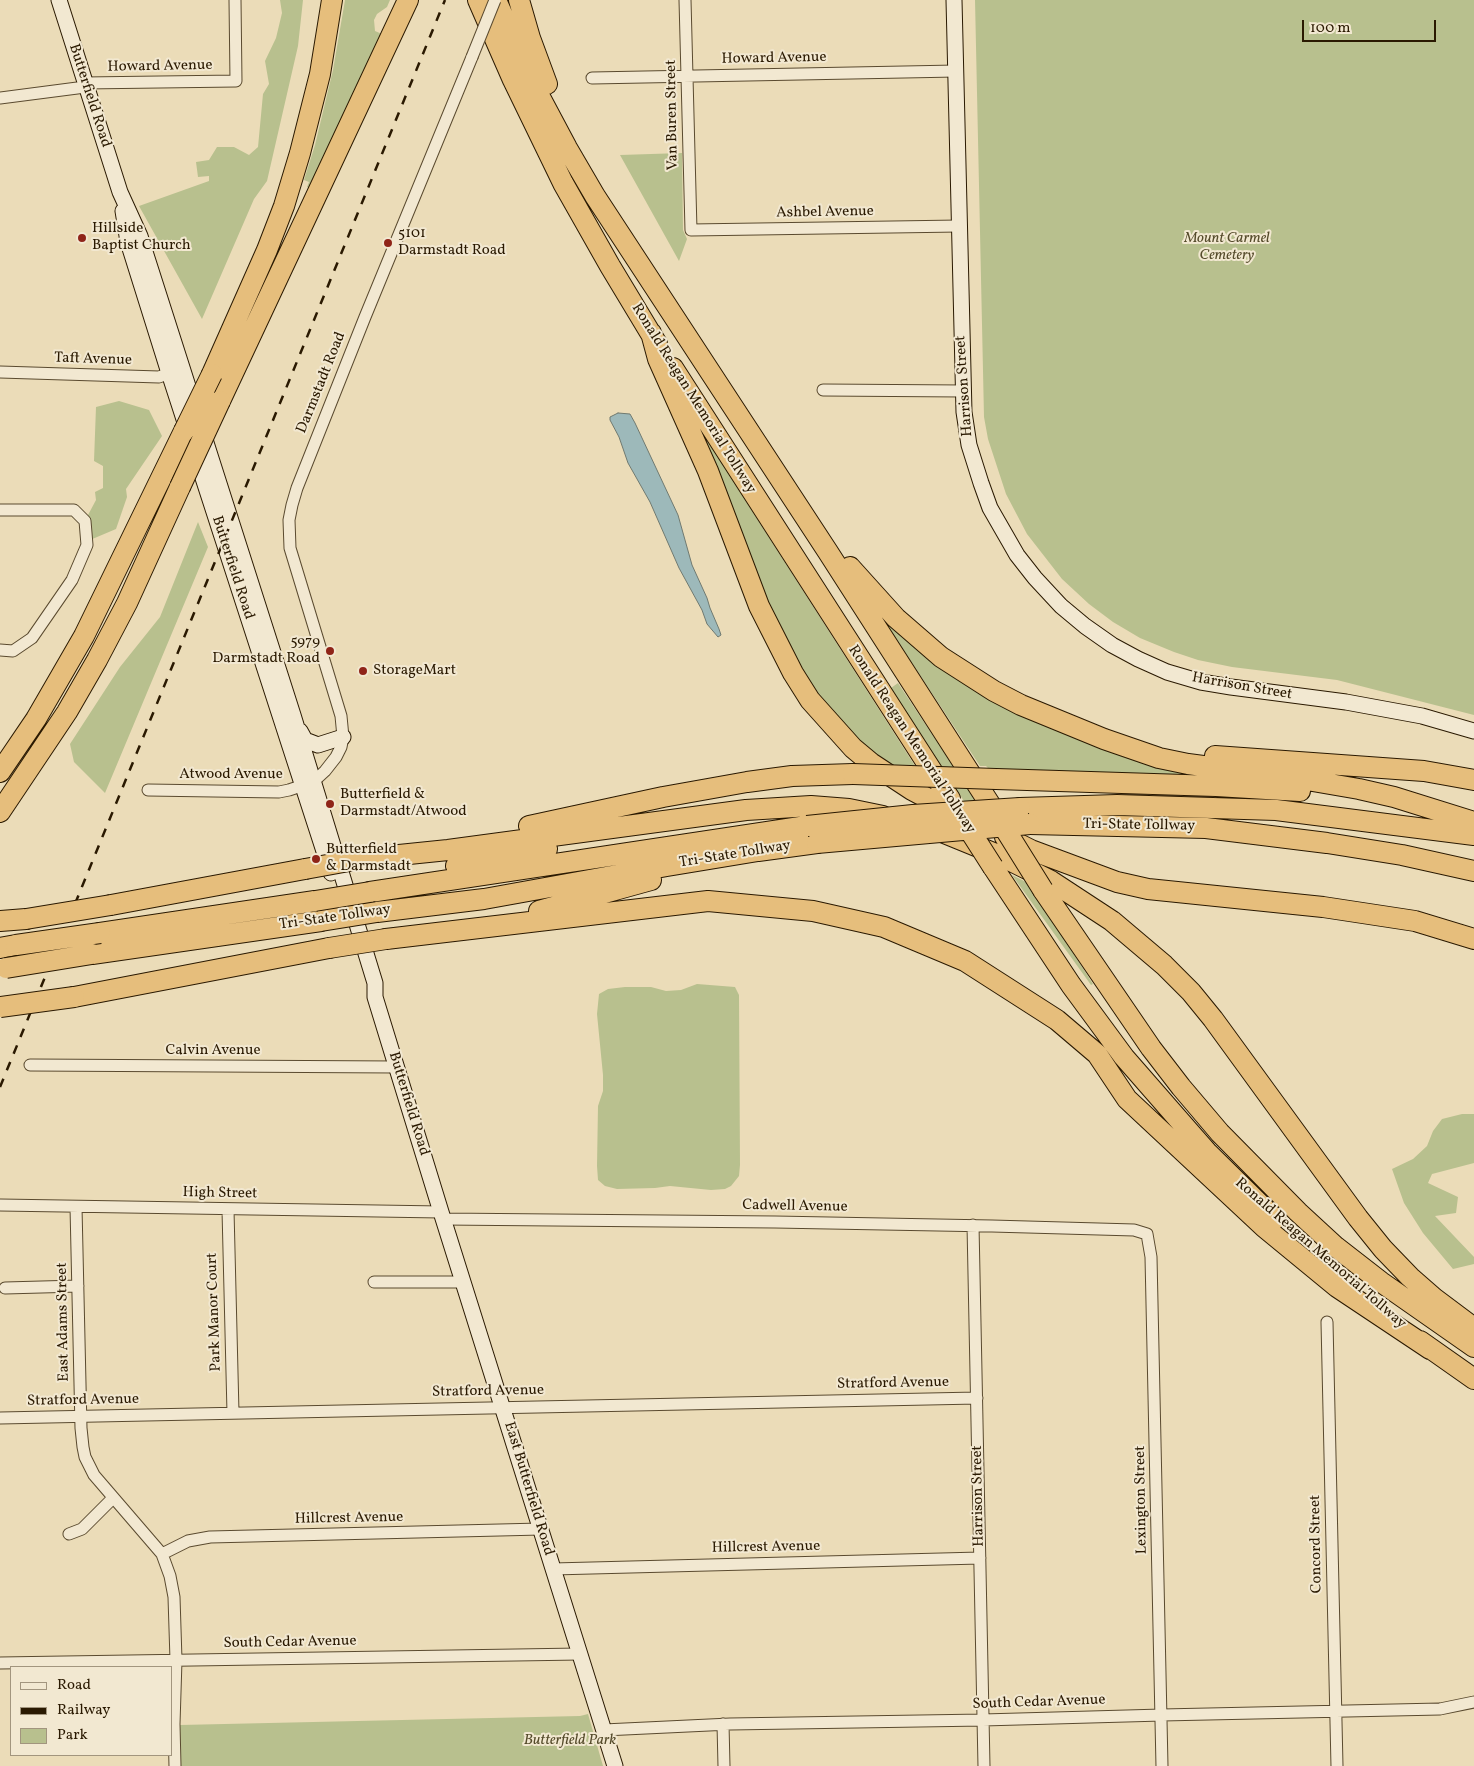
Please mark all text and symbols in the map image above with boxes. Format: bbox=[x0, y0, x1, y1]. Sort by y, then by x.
scale bar bbox=[1304, 10, 1438, 42]
text: 100 m bbox=[1310, 18, 1350, 39]
street label: Butterfield Road bbox=[64, 42, 114, 150]
street label: Howard Avenue bbox=[721, 49, 827, 69]
street label: Howard Avenue bbox=[107, 57, 213, 77]
street label: Van Buren Street bbox=[663, 59, 683, 171]
street label: Ashbel Avenue bbox=[776, 203, 874, 223]
place label: Hillside Baptist Church bbox=[92, 220, 191, 255]
place label: 5101 Darmstadt Road bbox=[398, 225, 506, 260]
park label: Mount Carmel Cemetery bbox=[1184, 230, 1270, 265]
marker: Hillside Baptist Church bbox=[76, 232, 88, 244]
marker: 5101 Darmstadt Road bbox=[382, 237, 394, 249]
street label: Ronald Reagan Memorial Tollway bbox=[627, 301, 759, 497]
street label: Darmstadt Road bbox=[293, 330, 351, 436]
street label: Harrison Street bbox=[952, 335, 978, 437]
street label: Taft Avenue bbox=[54, 350, 132, 370]
street label: Butterfield Road bbox=[207, 514, 257, 622]
place label: 5979 Darmstadt Road bbox=[212, 633, 320, 668]
street label: Ronald Reagan Memorial Tollway bbox=[843, 642, 979, 838]
marker: 5979 Darmstadt Road bbox=[324, 645, 336, 657]
place label: StorageMart bbox=[373, 662, 456, 680]
marker: StorageMart bbox=[357, 665, 369, 677]
street label: Harrison Street bbox=[1190, 669, 1294, 705]
street label: Atwood Avenue bbox=[179, 766, 283, 784]
place label: Butterfield & Darmstadt/Atwood bbox=[340, 786, 467, 821]
marker: Butterfield & Darmstadt/Atwood bbox=[324, 798, 336, 810]
street label: Tri-State Tollway bbox=[1083, 816, 1195, 836]
street label: Tri-State Tollway bbox=[678, 837, 792, 873]
place label: Butterfield & Darmstadt bbox=[326, 841, 411, 876]
marker: Butterfield & Darmstadt bbox=[310, 853, 322, 865]
street label: Tri-State Tollway bbox=[278, 901, 392, 935]
street label: Calvin Avenue bbox=[165, 1042, 261, 1060]
street label: Butterfield Road bbox=[384, 1050, 432, 1158]
street label: Ronald Reagan Memorial Tollway bbox=[1231, 1175, 1409, 1333]
street label: High Street bbox=[182, 1184, 258, 1204]
street label: Cadwell Avenue bbox=[742, 1197, 848, 1217]
street label: Park Manor Court bbox=[204, 1252, 226, 1372]
street label: East Adams Street bbox=[54, 1262, 74, 1382]
street label: Stratford Avenue bbox=[837, 1374, 949, 1394]
street label: Stratford Avenue bbox=[432, 1382, 544, 1402]
street label: Stratford Avenue bbox=[27, 1391, 139, 1411]
street label: East Butterfield Road bbox=[499, 1420, 557, 1558]
street label: Harrison Street bbox=[969, 1445, 989, 1547]
street label: Lexington Street bbox=[1132, 1445, 1152, 1555]
street label: Concord Street bbox=[1307, 1495, 1327, 1593]
street label: Hillcrest Avenue bbox=[295, 1509, 403, 1529]
street label: Hillcrest Avenue bbox=[712, 1538, 820, 1558]
street label: South Cedar Avenue bbox=[223, 1633, 357, 1653]
legend bbox=[10, 1666, 172, 1756]
text: Road bbox=[57, 1675, 91, 1696]
street label: South Cedar Avenue bbox=[972, 1692, 1106, 1714]
text: Railway bbox=[57, 1700, 110, 1721]
text: Park bbox=[57, 1725, 88, 1746]
park label: Butterfield Park bbox=[524, 1732, 616, 1750]

